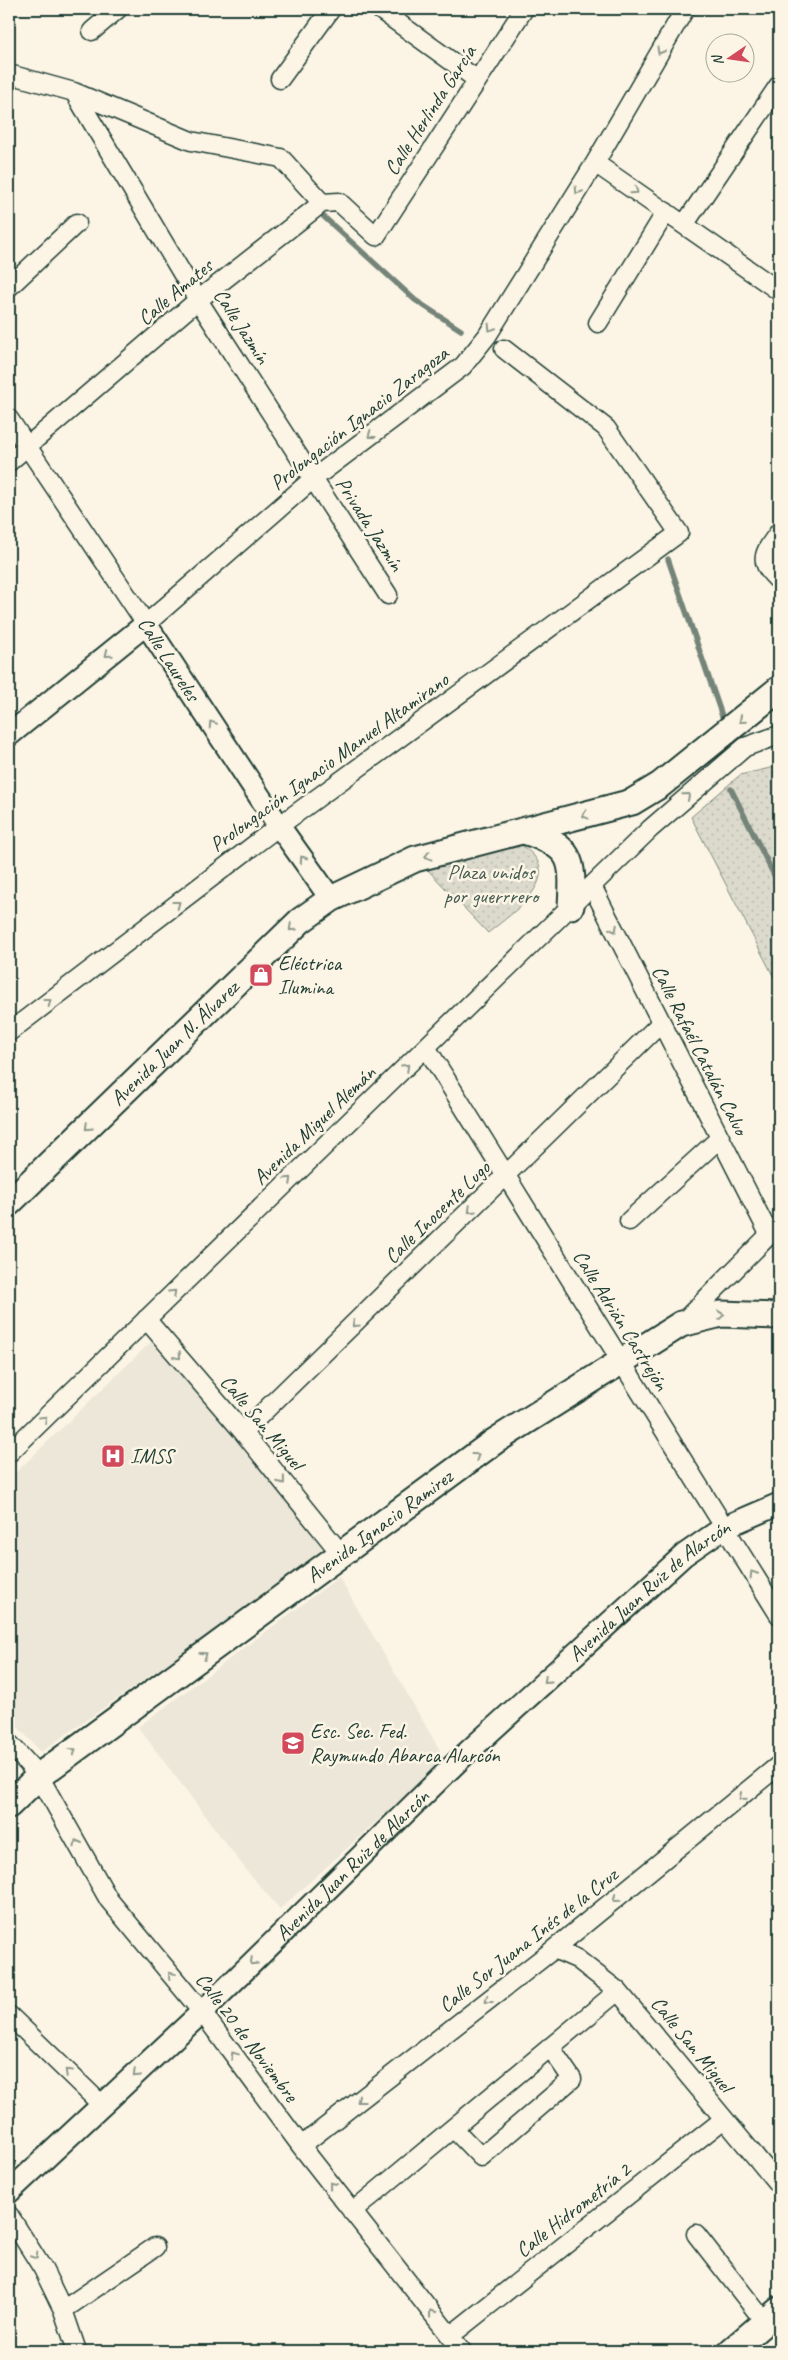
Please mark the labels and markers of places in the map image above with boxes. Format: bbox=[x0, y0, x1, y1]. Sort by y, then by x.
place label: Eléctrica Ilumina bbox=[278, 950, 343, 1000]
shop icon: Eléctrica Ilumina bbox=[248, 962, 274, 988]
hospital icon: IMSS bbox=[100, 1443, 126, 1469]
place label: IMSS bbox=[130, 1443, 176, 1469]
place label: Esc. Sec. Fed. Raymundo Abarca Alarcón bbox=[310, 1718, 500, 1768]
school or university icon: Esc. Sec. Fed. Raymundo Abarca Alarcón bbox=[280, 1730, 306, 1756]

